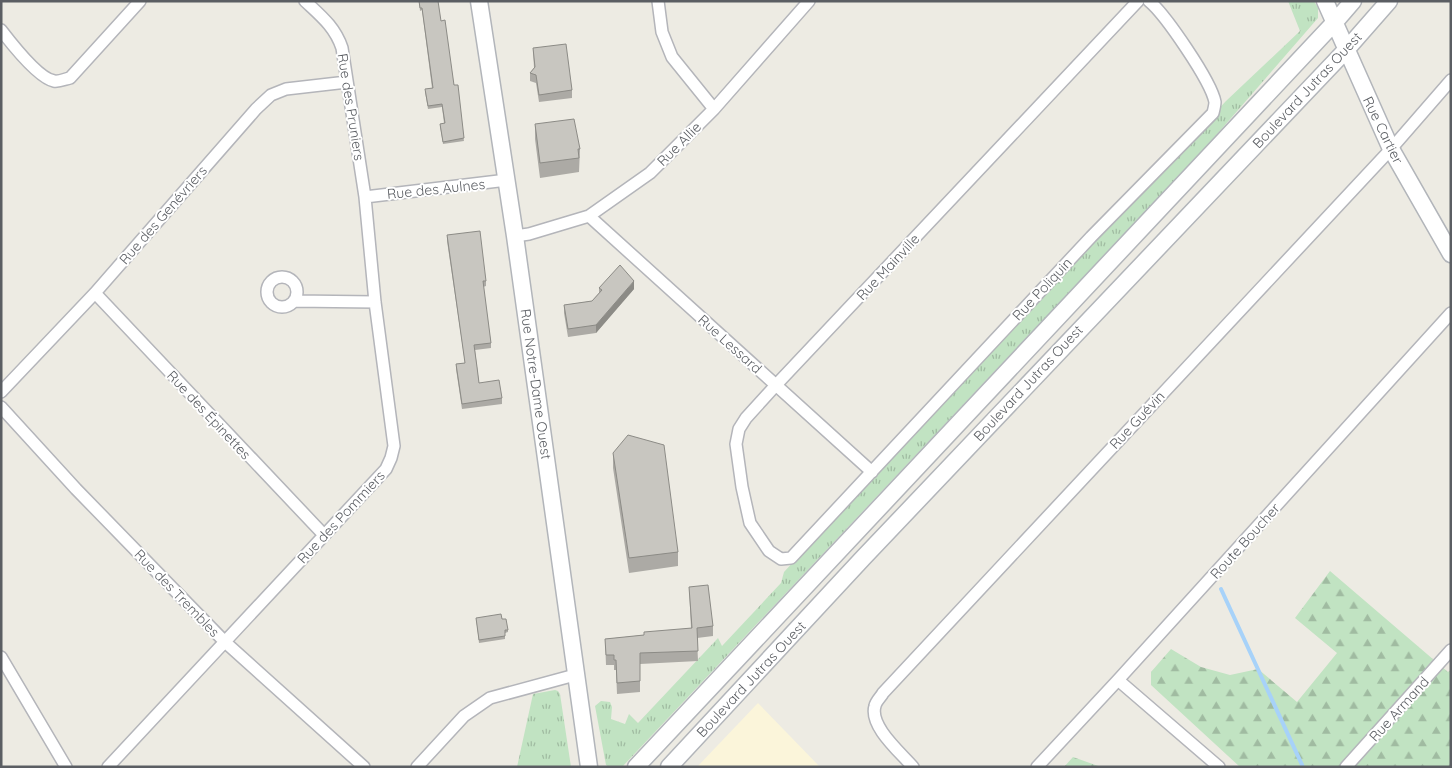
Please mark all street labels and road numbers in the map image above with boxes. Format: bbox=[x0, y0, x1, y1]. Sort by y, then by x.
street label: Boulevard Jutras Ouest bbox=[1248, 28, 1366, 152]
street label: Rue des Pruniers bbox=[334, 52, 368, 162]
street label: Rue Cartier bbox=[1359, 93, 1407, 167]
street label: Rue Allie bbox=[653, 118, 705, 170]
street label: Rue des Genévriers bbox=[115, 162, 211, 268]
street label: Rue des Aulnes bbox=[386, 175, 486, 203]
street label: Rue Mainville bbox=[853, 230, 923, 304]
street label: Rue Poliquin bbox=[1008, 254, 1076, 324]
street label: Rue Notre-Dame Ouest bbox=[517, 308, 556, 461]
street label: Rue Lessard bbox=[694, 311, 766, 377]
street label: Boulevard Jutras Ouest bbox=[969, 321, 1087, 445]
street label: Rue des Épinettes bbox=[163, 367, 255, 463]
street label: Rue Guévin bbox=[1106, 387, 1168, 453]
street label: Rue des Pommiers bbox=[293, 467, 389, 567]
street label: Route Boucher bbox=[1206, 499, 1284, 583]
street label: Rue des Trembles bbox=[131, 545, 223, 641]
street label: Boulevard Jutras Ouest bbox=[692, 617, 810, 741]
street label: Rue Armand bbox=[1365, 673, 1433, 745]

